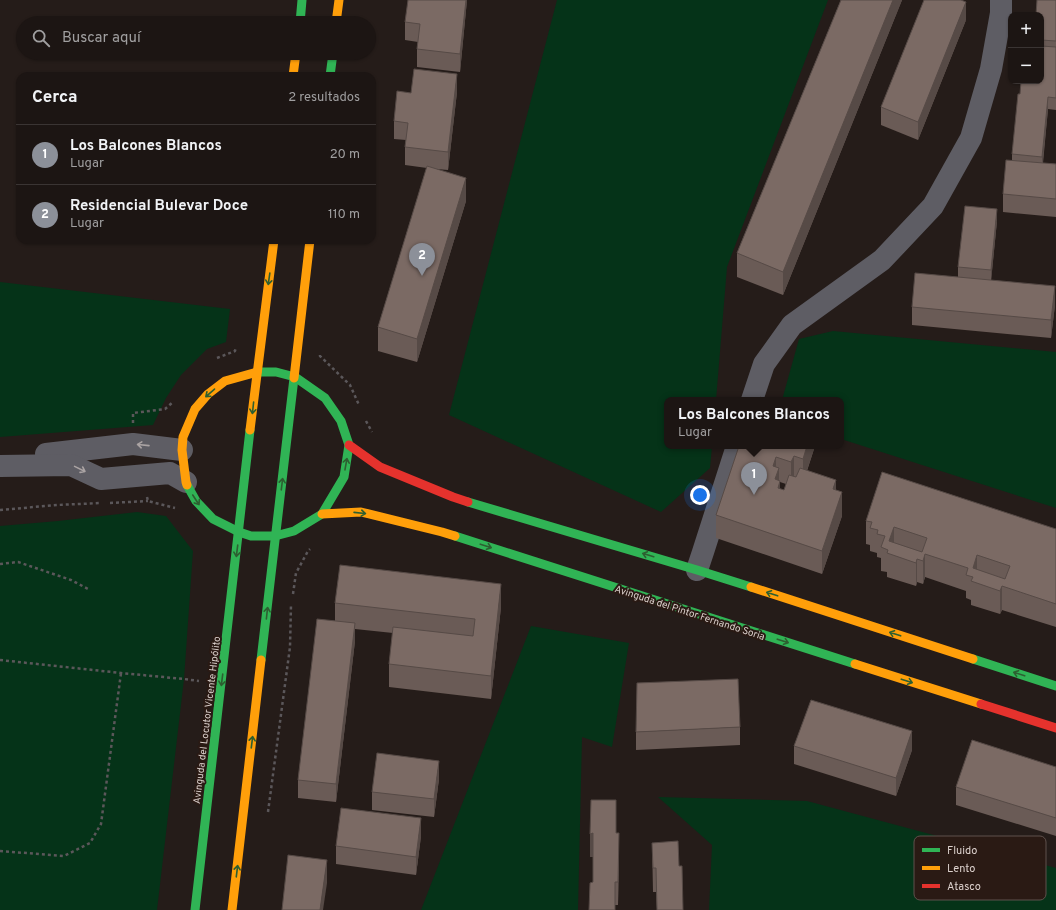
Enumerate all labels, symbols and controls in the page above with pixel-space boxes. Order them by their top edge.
map controls [1008,12,1044,84]
button: + [1008,12,1044,48]
search box [16,16,376,60]
icon: search [30,27,52,49]
text: Buscar aquí [62,29,141,48]
button: − [1008,48,1044,84]
text: Cerca [32,87,78,109]
text: 2 resultados [288,90,360,106]
text: Los Balcones Blancos [70,137,222,156]
text: 1 [42,147,48,163]
text: 20 m [330,147,360,163]
text: Lugar [70,156,104,172]
text: Residencial Bulevar Doce [70,197,248,216]
text: 2 [41,207,49,223]
text: 110 m [328,207,360,223]
text: Lugar [70,216,104,232]
pin: 2 [409,243,435,276]
one-way arrow [265,272,273,285]
one-way arrow [206,388,216,397]
popup [664,397,844,449]
one-way arrow [249,401,257,414]
text: Los Balcones Blancos [678,406,830,425]
text: Lugar [678,425,712,441]
one-way arrow [137,441,150,449]
one-way arrow [342,458,350,471]
pin: 1 [741,462,767,495]
one-way arrow [74,466,86,473]
one-way arrow [278,478,285,491]
your location [690,485,710,505]
one-way arrow [192,494,200,505]
one-way arrow [353,510,366,517]
one-way arrow [480,543,492,551]
one-way arrow [233,544,241,557]
one-way arrow [641,551,654,558]
street label: Avinguda del Pintor Fernando Soria [613,583,766,644]
one-way arrow [765,590,778,597]
one-way arrow [263,607,271,620]
one-way arrow [889,630,902,637]
street label: Avinguda del Locutor Vicente Hipólito [191,635,224,805]
one-way arrow [776,638,789,645]
one-way arrow [1013,670,1026,677]
one-way arrow [218,673,226,686]
one-way arrow [900,678,913,685]
one-way arrow [248,736,256,749]
legend [914,836,1046,900]
text: Fluido [947,844,977,858]
text: Lento [947,862,975,876]
one-way arrow [233,865,241,878]
text: Atasco [947,880,981,894]

